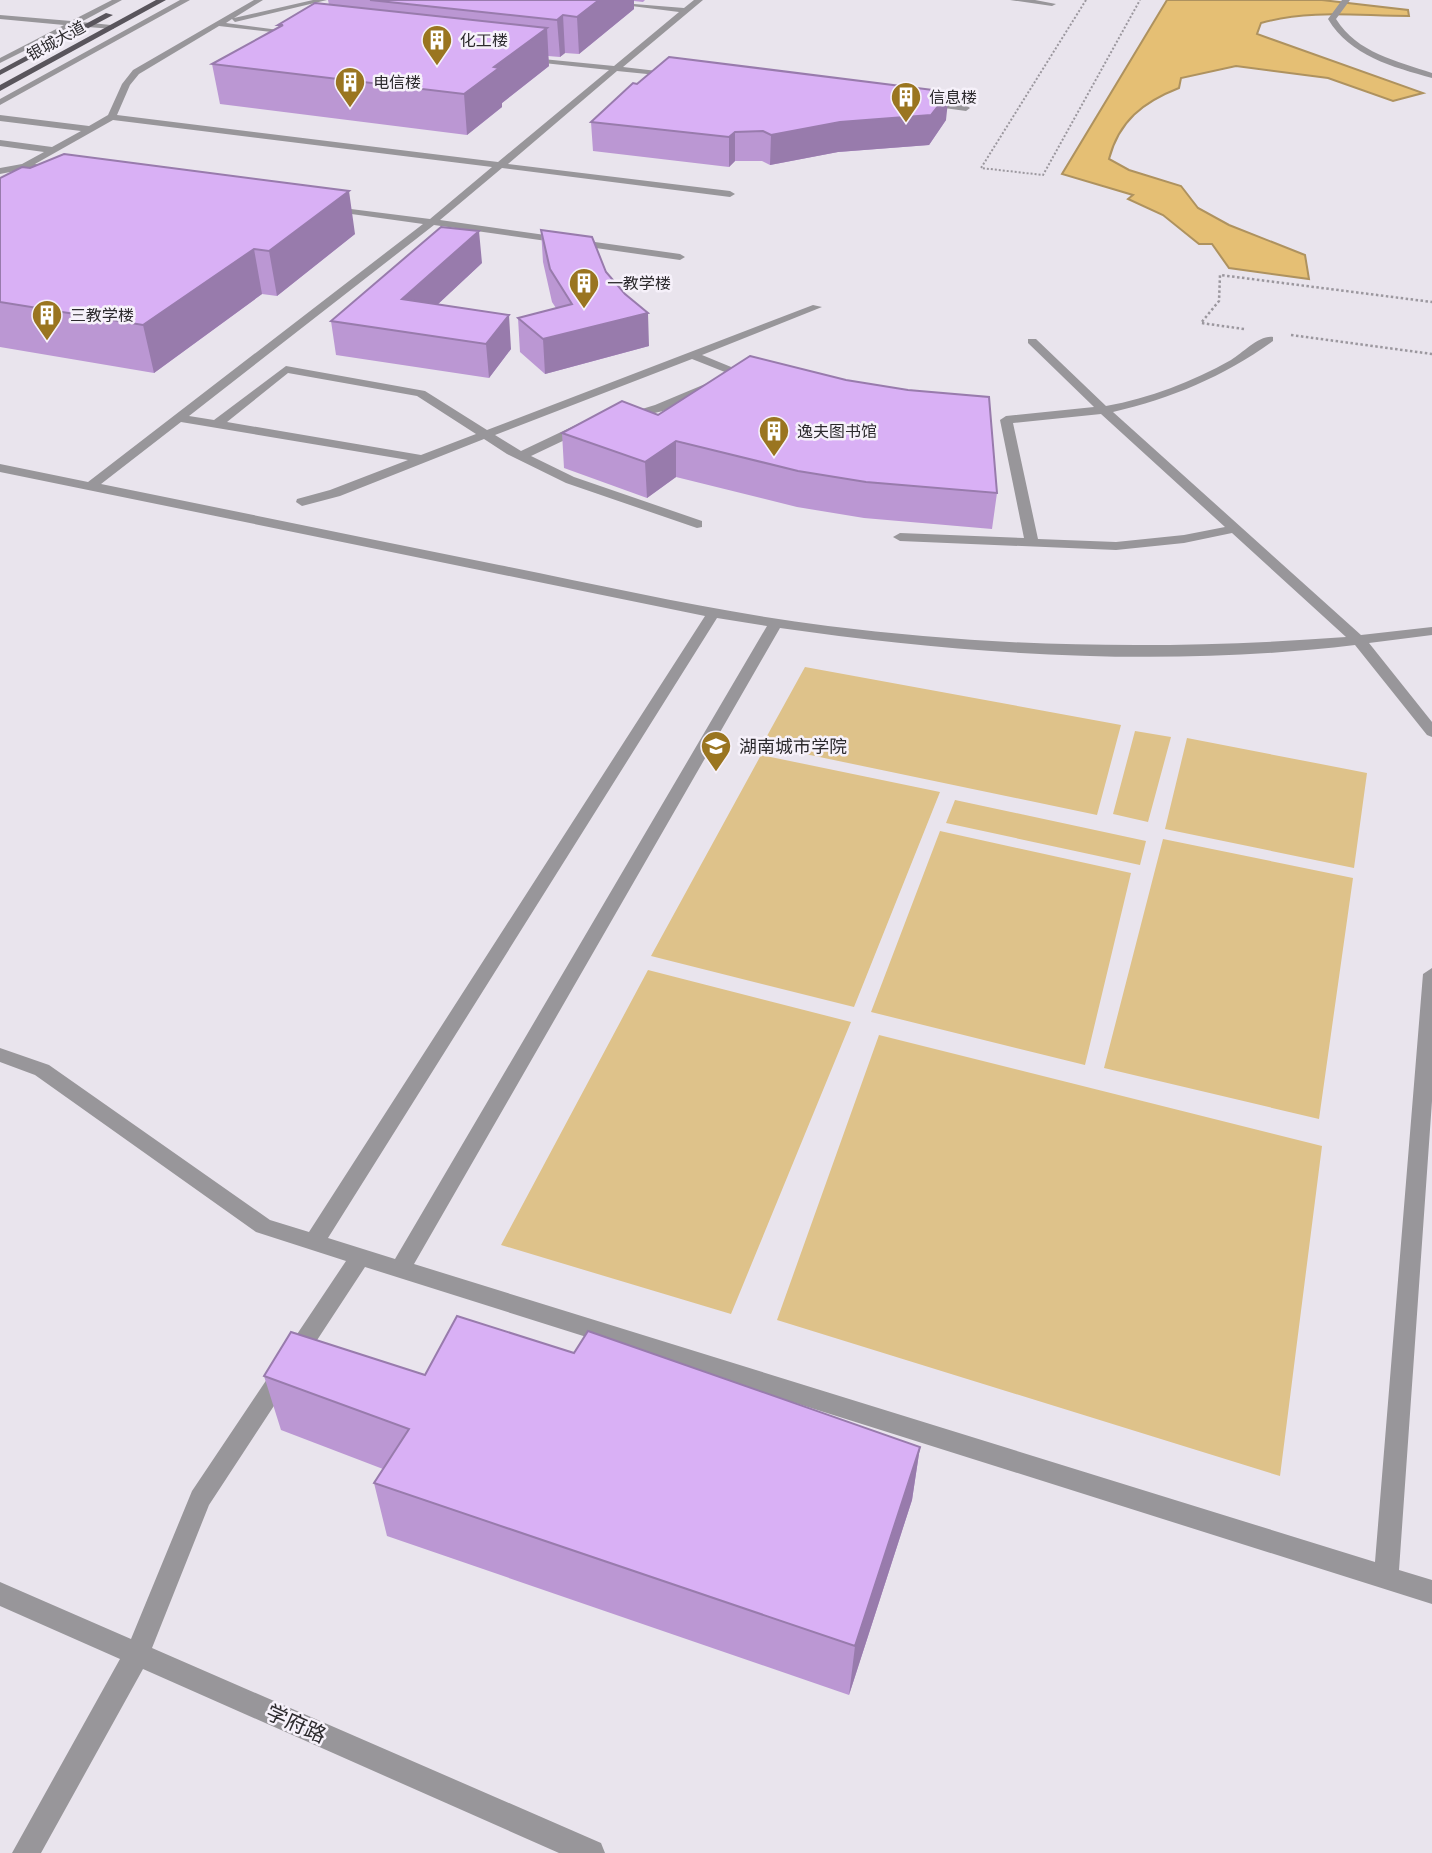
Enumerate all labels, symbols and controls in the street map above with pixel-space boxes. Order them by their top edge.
street label: 银城大道 [23,17,89,65]
building icon: 化工楼 [420,23,454,67]
place label: 化工楼 [460,31,508,50]
building icon: 电信楼 [333,65,367,109]
place label: 电信楼 [373,73,421,92]
building icon: 信息楼 [889,80,923,124]
place label: 信息楼 [929,88,977,107]
building icon: 一教学楼 [567,266,601,310]
place label: 一教学楼 [607,274,671,293]
building icon: 三教学楼 [30,298,64,342]
place label: 三教学楼 [70,306,134,325]
building icon: 逸夫图书馆 [757,414,791,458]
place label: 逸夫图书馆 [797,422,877,441]
school or university icon: 湖南城市学院 [699,729,733,773]
place label: 湖南城市学院 [739,736,847,757]
street label: 学府路 [262,1700,330,1748]

